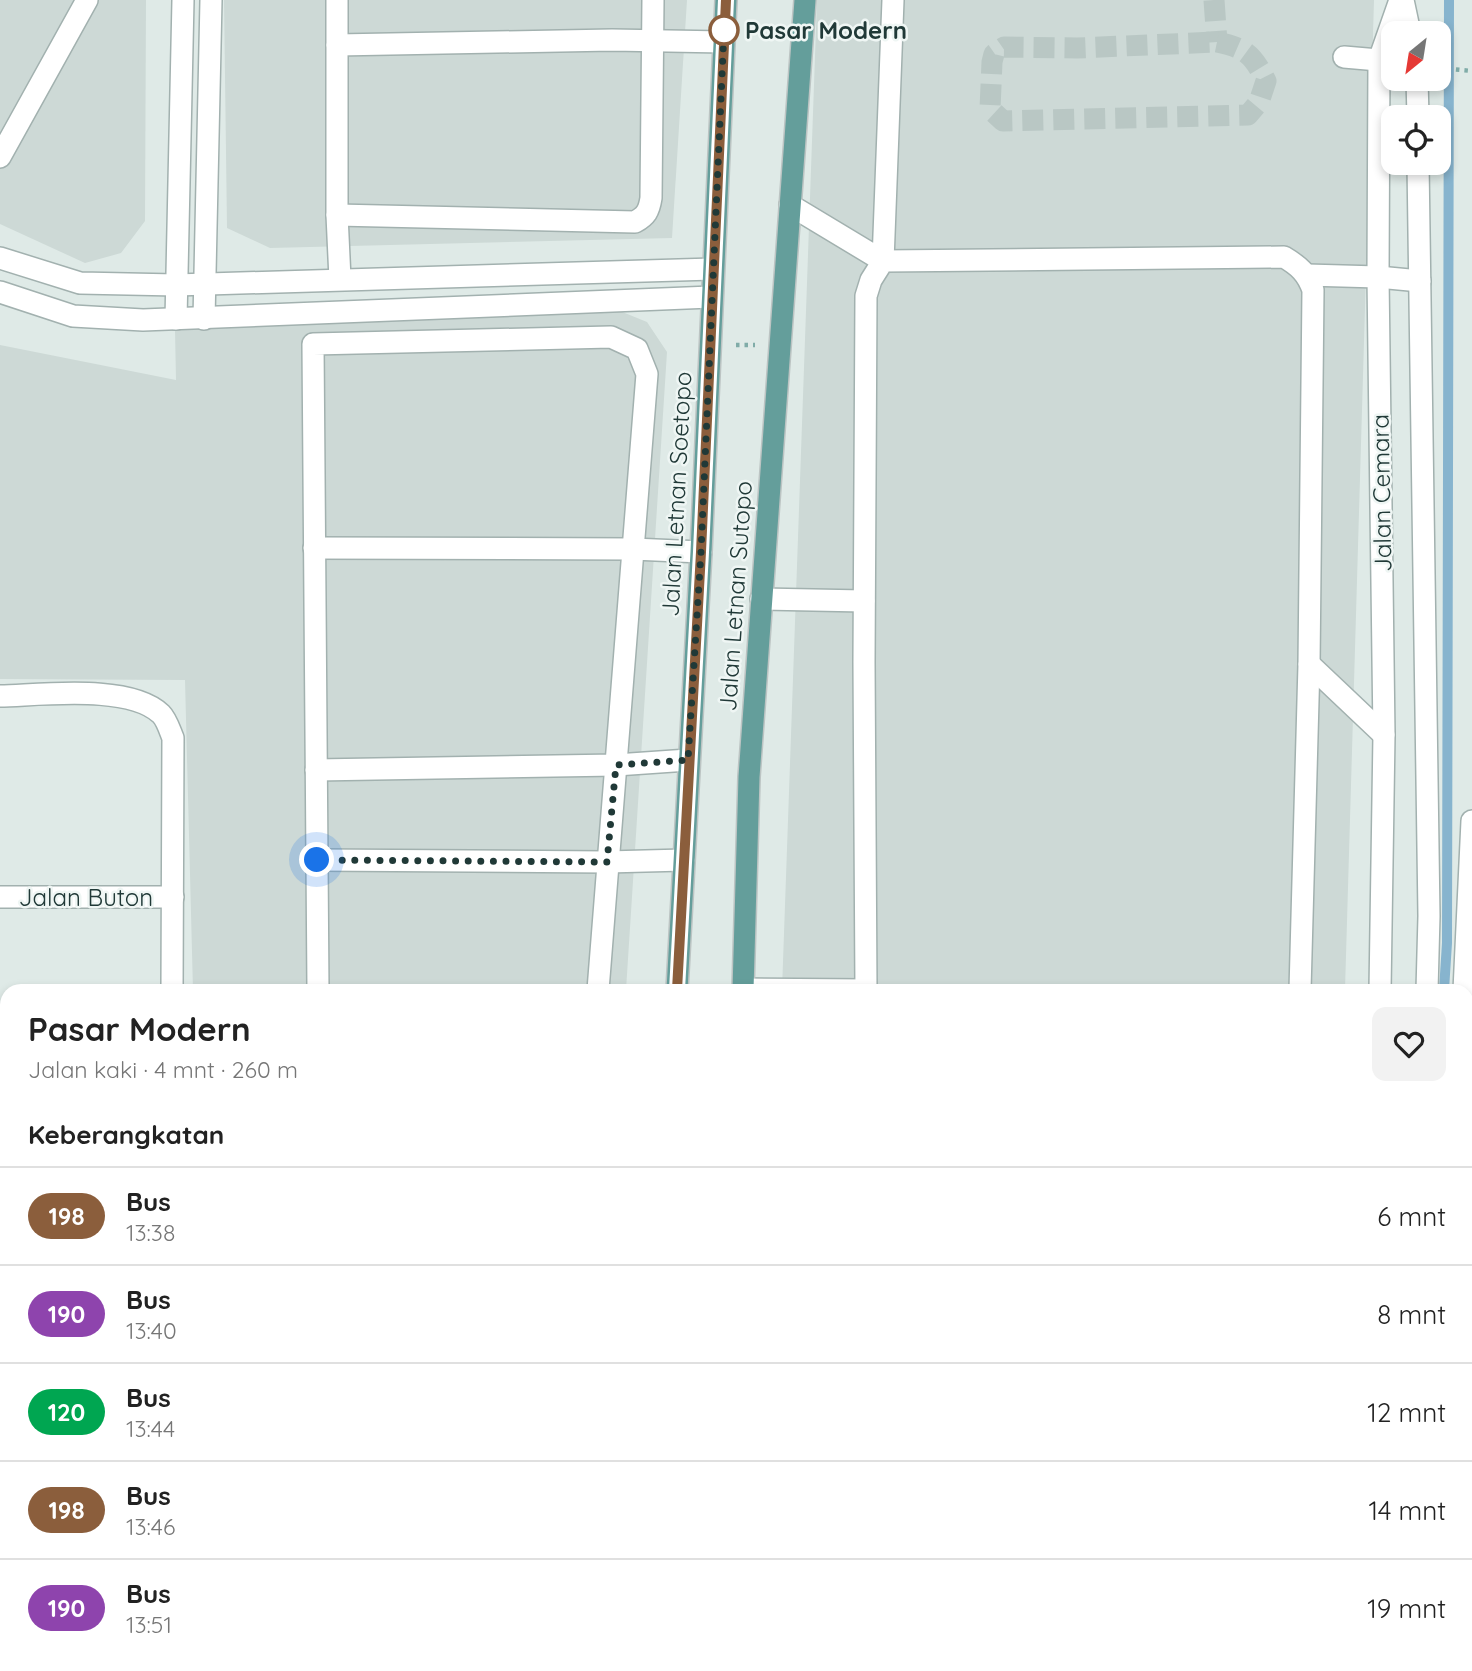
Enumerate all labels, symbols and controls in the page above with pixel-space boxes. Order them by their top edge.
marker: Pasar Modern [709,15,739,45]
place label: Pasar Modern [745,15,907,45]
north arrow [1381,21,1451,91]
map controls [1381,21,1451,175]
button: locate [1381,105,1451,175]
street label: Jalan Letnan Soetopo [655,371,697,617]
street label: Jalan Cemara [1365,414,1397,572]
street label: Jalan Letnan Sutopo [712,480,758,712]
your location [299,842,334,877]
street label: Jalan Buton [19,882,153,912]
button: heart [1372,1007,1446,1081]
text: Pasar Modern [28,1008,251,1049]
text: Jalan kaki · 4 mnt · 260 m [28,1055,298,1084]
text: Keberangkatan [28,1118,224,1151]
text: Bus [126,1185,171,1218]
text: 6 mnt [1377,1200,1446,1233]
text: 198 [48,1201,85,1231]
text: 13:38 [126,1218,175,1247]
text: Bus [126,1283,171,1316]
text: 8 mnt [1377,1298,1446,1331]
text: 190 [48,1299,85,1329]
text: 13:40 [126,1316,177,1345]
text: Bus [126,1381,171,1414]
text: 12 mnt [1367,1396,1446,1429]
text: 120 [48,1397,85,1427]
text: 13:44 [126,1414,175,1443]
text: Bus [126,1479,171,1512]
text: 14 mnt [1368,1494,1446,1527]
text: 198 [48,1495,85,1525]
text: 13:46 [126,1512,175,1541]
text: Bus [126,1577,171,1610]
text: 19 mnt [1367,1592,1446,1625]
text: 190 [48,1593,85,1623]
text: 13:51 [126,1610,172,1639]

